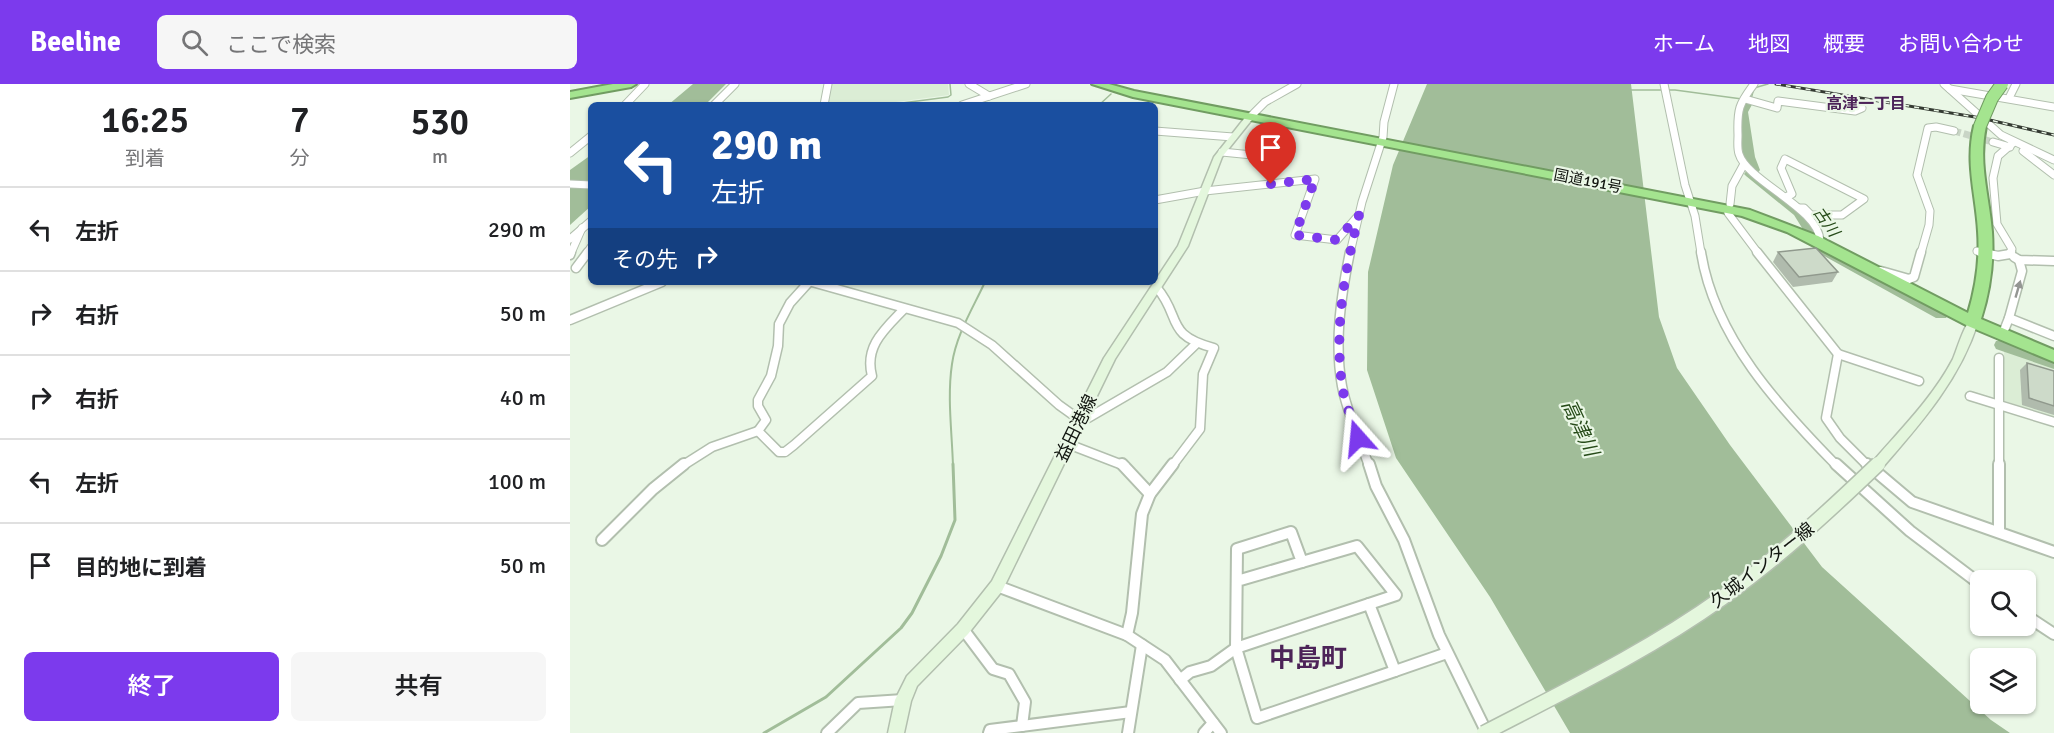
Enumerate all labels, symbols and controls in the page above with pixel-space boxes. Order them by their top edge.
search box [157,15,577,69]
text: Beeline [30,25,121,59]
icon: search [178,26,211,59]
text: ここで検索 [226,31,336,58]
text: ホーム [1653,31,1715,57]
text: 地図 [1748,31,1790,57]
text: 概要 [1823,31,1865,57]
text: お問い合わせ [1898,31,2024,57]
district label: 高津一丁目 [1826,94,1906,114]
text: 16:25 [101,98,189,143]
text: 7 [290,98,310,143]
text: 530 [411,100,469,145]
text: 290 m [711,120,822,171]
pin [1245,122,1296,184]
icon: left [612,126,690,204]
icon: arrive [1254,131,1287,164]
text: m [432,144,448,169]
text: 到着 [125,146,165,171]
text: 分 [290,146,310,171]
street label: 国道191号 [1552,166,1624,196]
text: 左折 [711,177,765,210]
water label: 古川 [1809,203,1845,242]
icon: left [24,213,57,246]
text: 290 m [488,216,546,243]
text: 左折 [75,218,119,245]
icon: right [690,240,723,273]
text: その先 [612,246,678,273]
one-way arrow [2013,280,2023,298]
icon: right [24,297,57,330]
text: 50 m [500,300,546,327]
text: 右折 [75,302,119,329]
icon: right [24,381,57,414]
text: 40 m [500,384,546,411]
text: 右折 [75,386,119,413]
street label: 益田港線 [1050,391,1102,465]
water label: 高津川 [1556,396,1605,462]
position arrow [1326,406,1390,470]
icon: left [24,465,57,498]
text: 100 m [488,468,546,495]
text: 左折 [75,470,119,497]
street label: 久城インター線 [1706,518,1818,612]
icon: arrive [24,549,57,582]
text: 50 m [500,552,546,579]
text: 目的地に到着 [75,554,207,581]
map controls [1970,570,2036,714]
button: search [1970,570,2036,636]
district label: 中島町 [1269,643,1347,675]
button: layers [1970,648,2036,714]
button: 終了 [24,652,279,721]
button: 共有 [291,652,546,721]

